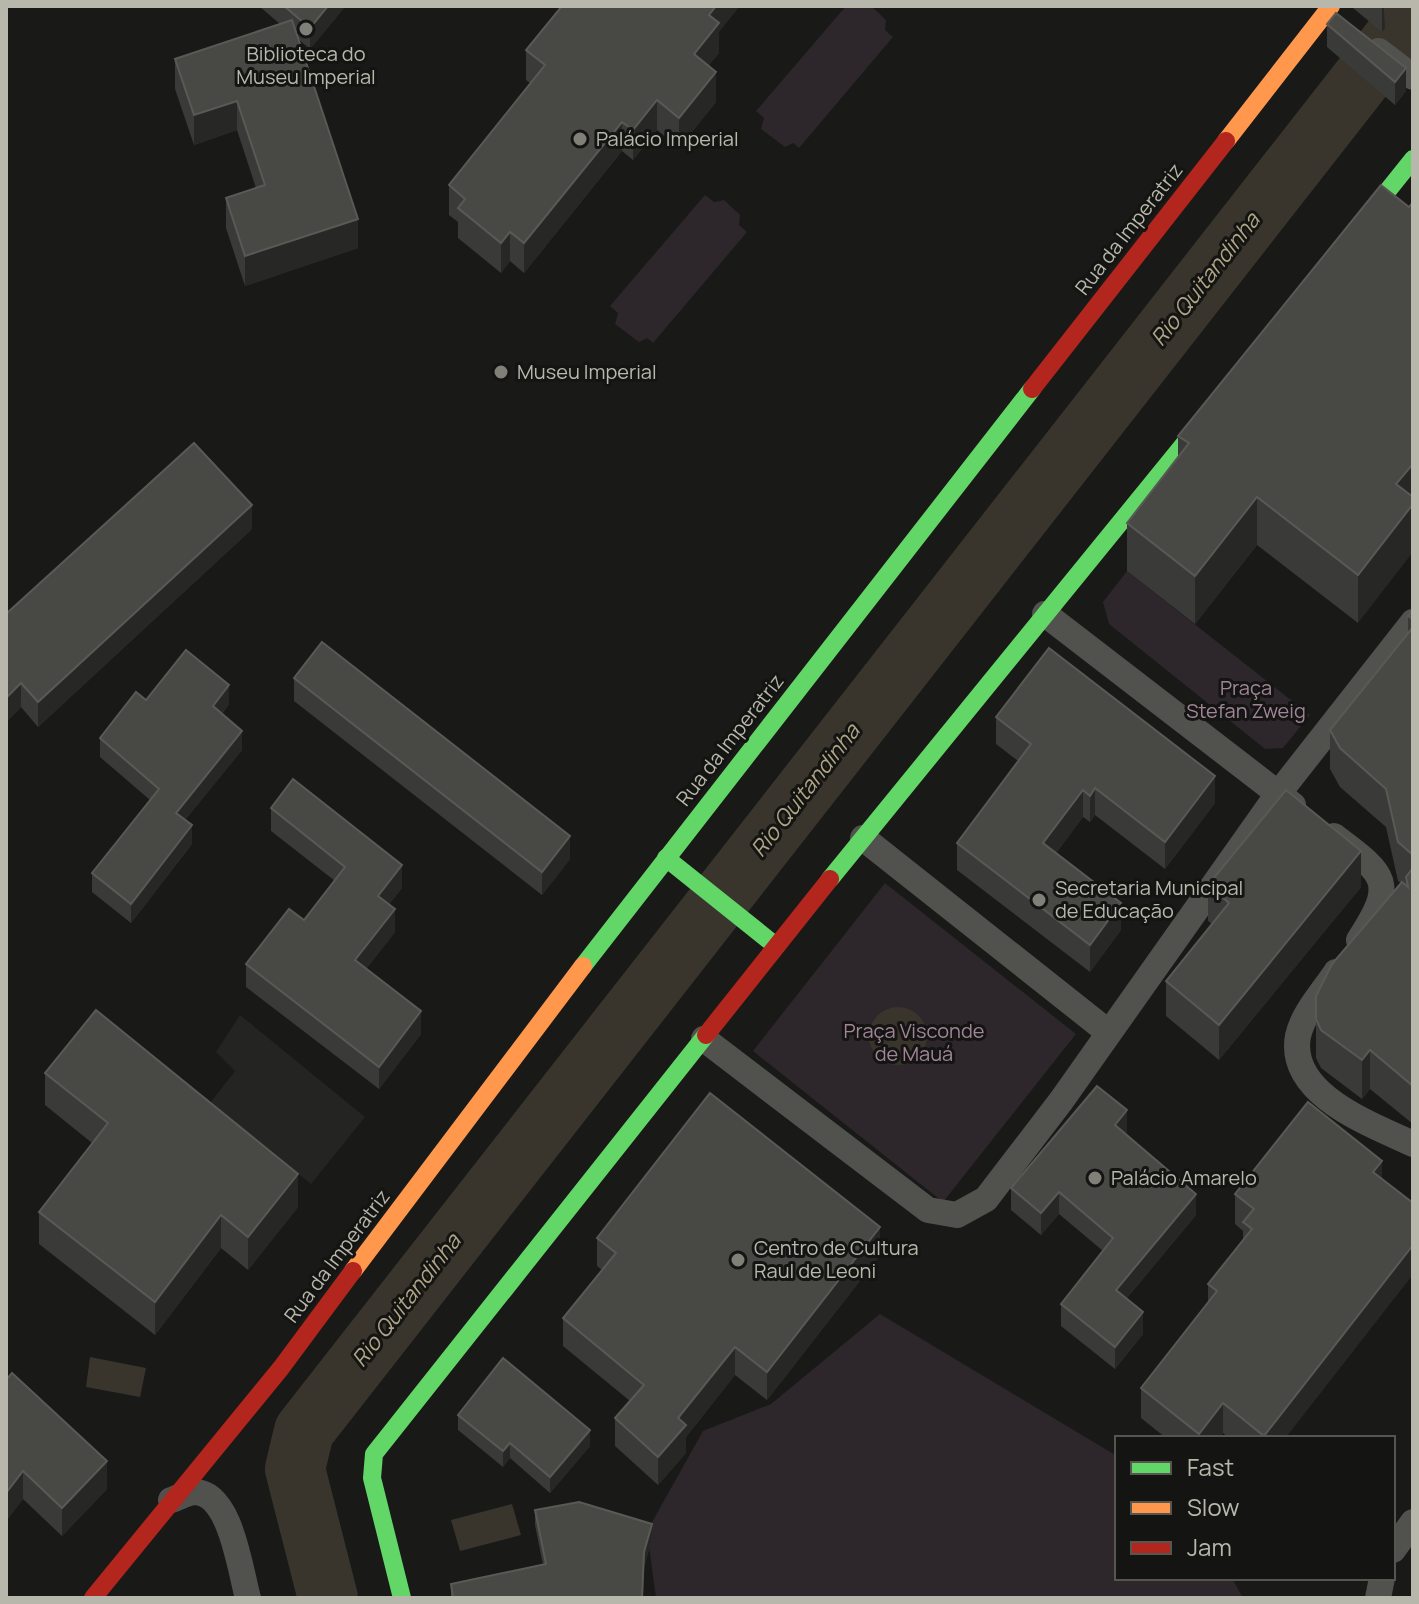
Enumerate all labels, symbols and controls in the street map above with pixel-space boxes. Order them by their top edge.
marker: Biblioteca do Museu Imperial [297,20,315,38]
place label: Biblioteca do Museu Imperial [236,40,376,90]
place label: Palácio Imperial [596,125,739,152]
marker: Palácio Imperial [571,130,589,148]
street label: Rua da Imperatriz [1069,157,1189,300]
water label: Rio Quitandinha [1144,205,1268,352]
place label: Museu Imperial [517,358,657,385]
marker: Museu Imperial [492,363,510,381]
street label: Rua da Imperatriz [670,668,790,811]
park label: Praça Stefan Zweig [1186,674,1306,724]
water label: Rio Quitandinha [744,716,868,863]
place label: Secretaria Municipal de Educação [1055,874,1243,924]
marker: Secretaria Municipal de Educação [1030,891,1048,909]
park label: Praça Visconde de Mauá [844,1017,984,1067]
place label: Palácio Amarelo [1111,1164,1257,1191]
marker: Palácio Amarelo [1086,1169,1104,1187]
street label: Rua da Imperatriz [278,1184,396,1328]
water label: Rio Quitandinha [345,1226,469,1373]
place label: Centro de Cultura Raul de Leoni [754,1234,919,1284]
marker: Centro de Cultura Raul de Leoni [729,1251,747,1269]
legend [1115,1436,1395,1580]
text: Fast [1187,1450,1234,1483]
text: Slow [1187,1490,1240,1523]
text: Jam [1187,1530,1232,1563]

